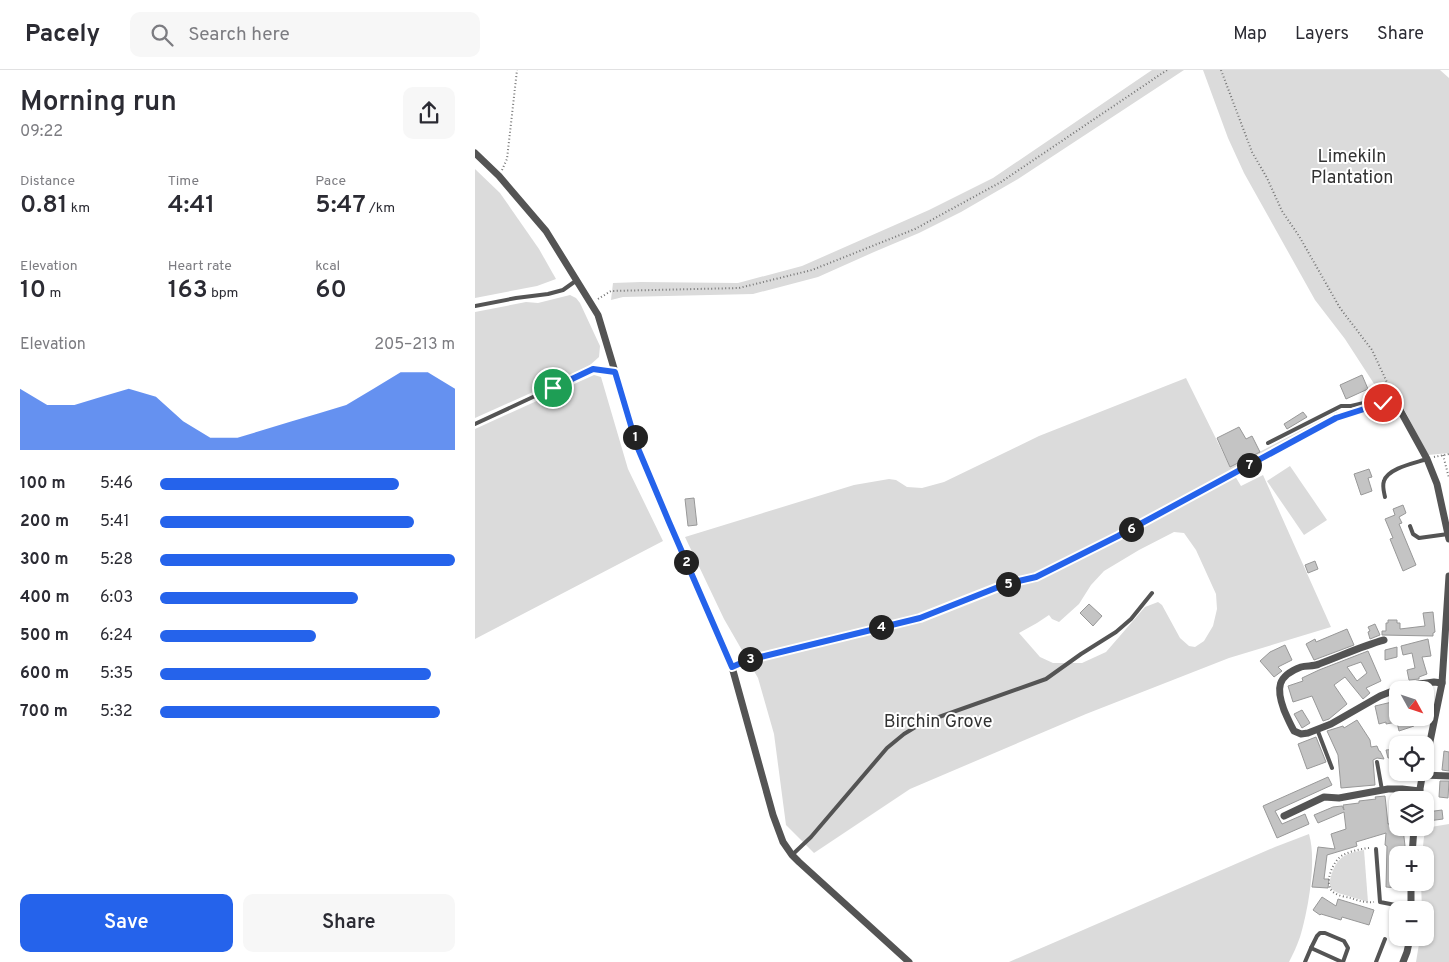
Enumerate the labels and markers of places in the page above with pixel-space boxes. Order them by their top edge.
pin [532,367,574,409]
pin [1362,382,1404,424]
pin: 1 [623,424,647,450]
pin: 7 [1237,452,1261,478]
pin: 6 [1119,516,1143,542]
pin: 2 [673,550,699,574]
pin: 5 [995,572,1021,596]
pin: 4 [869,614,893,640]
pin: 3 [737,646,763,672]

